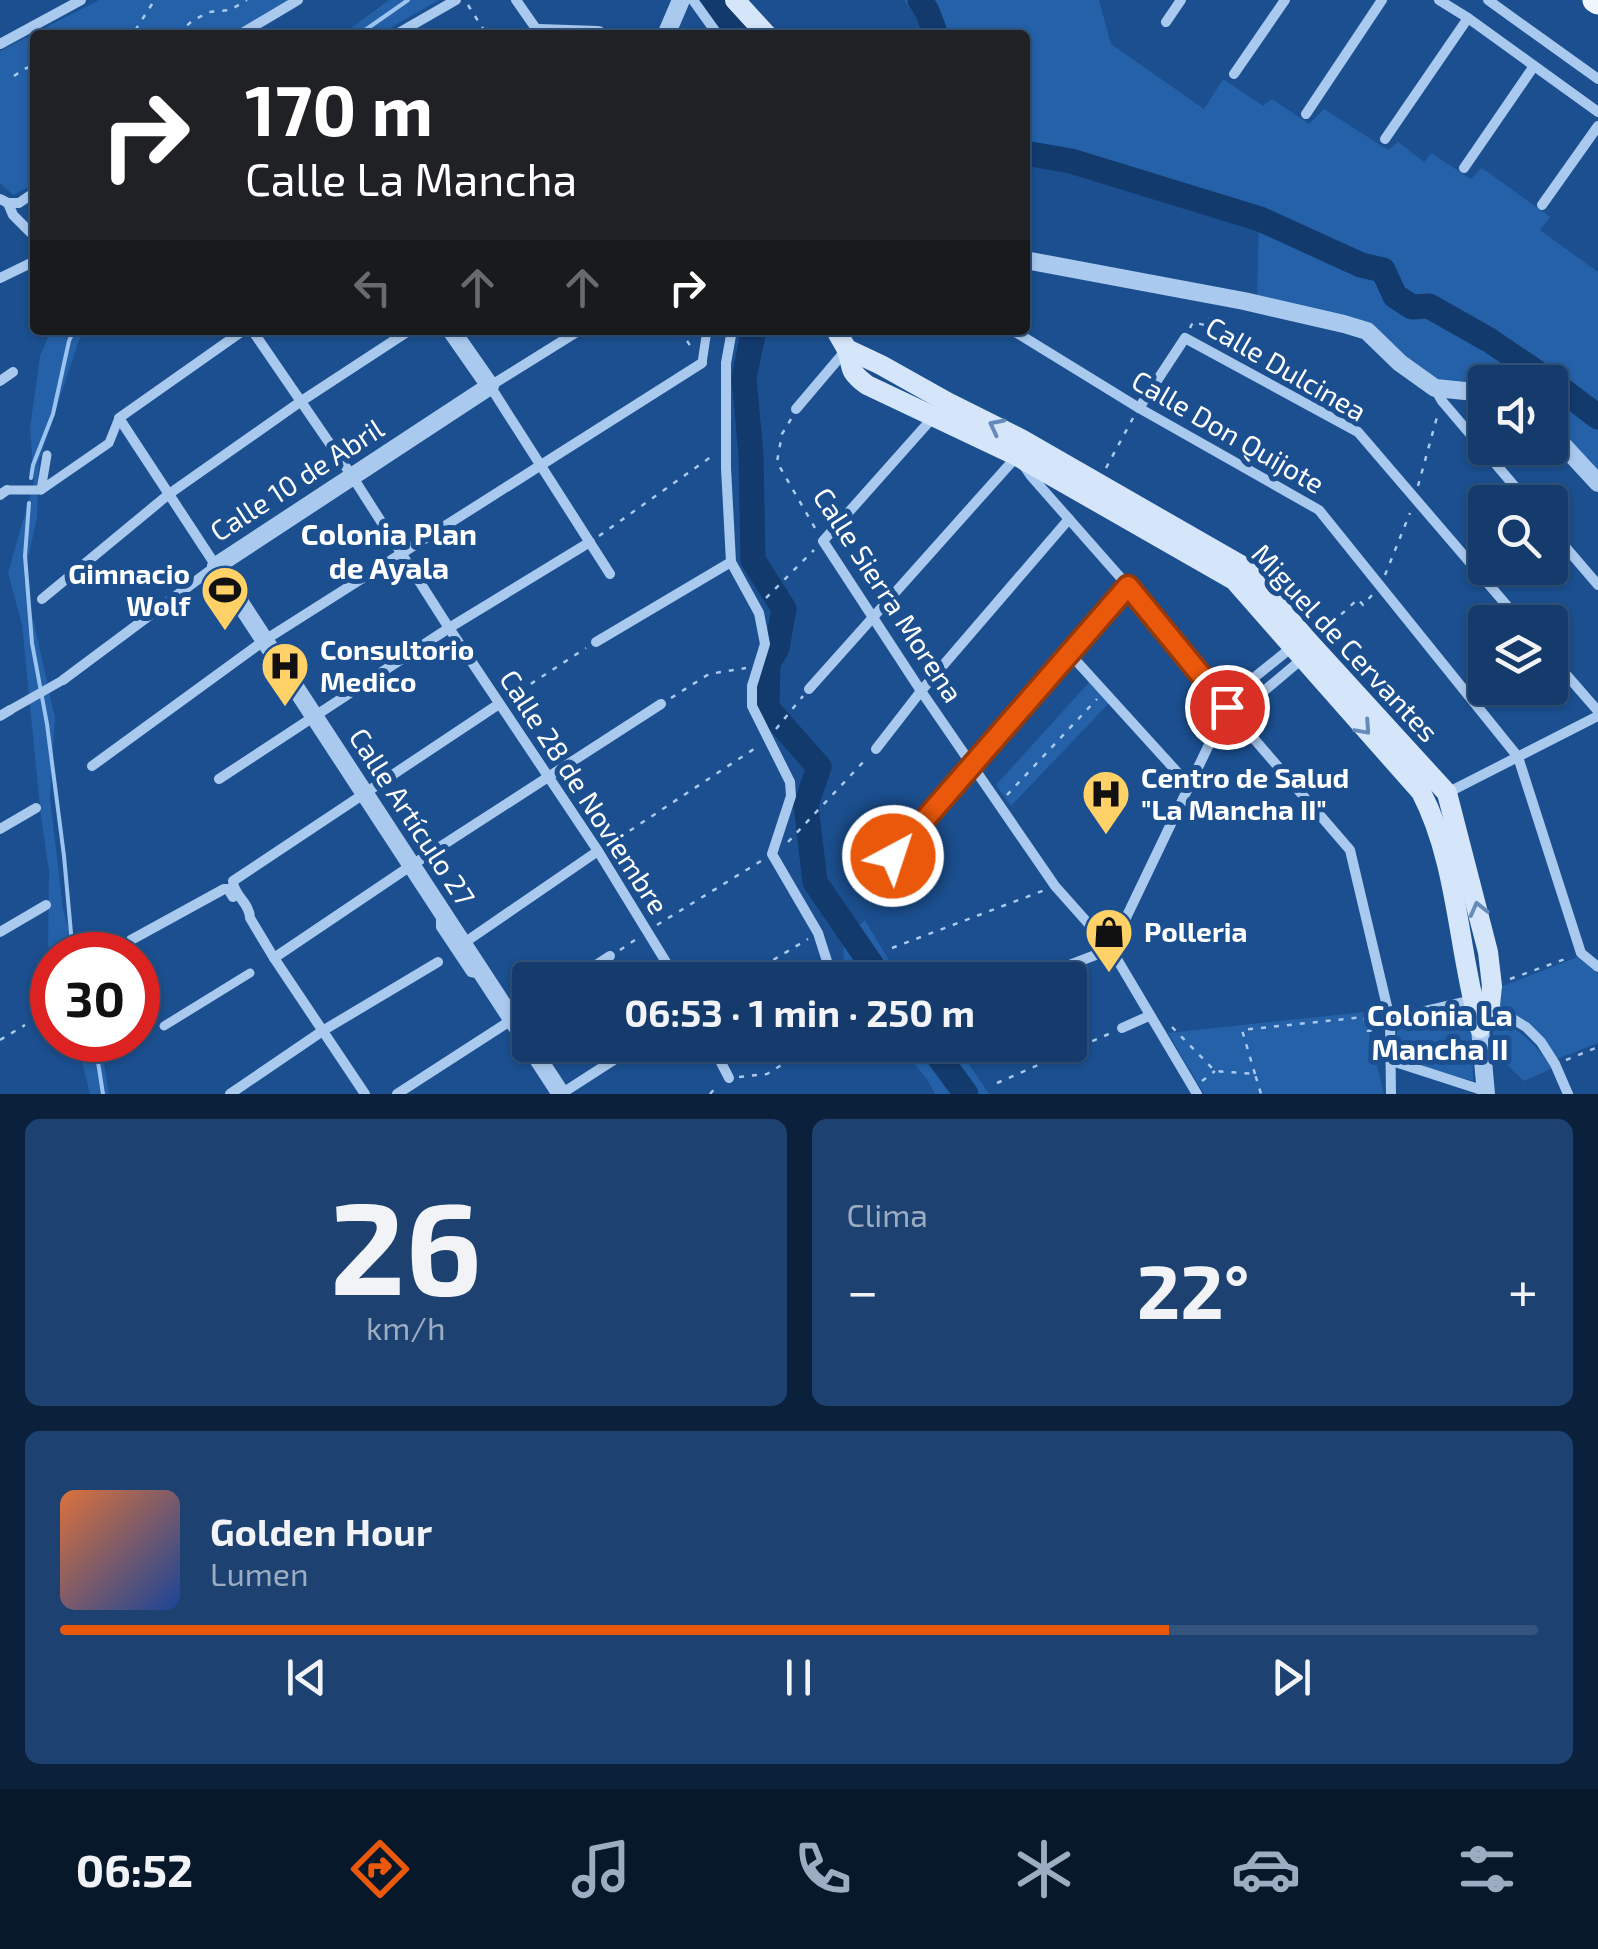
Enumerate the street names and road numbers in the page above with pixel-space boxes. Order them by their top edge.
street label: Calle Dulcinea [1200,309,1373,428]
street label: Calle Don Quijote [1126,362,1331,500]
street label: Calle 10 de Abril [203,410,390,548]
street label: Calle Sierra Morena [807,481,971,708]
street label: Miguel de Cervantes [1245,536,1446,748]
street label: Calle 28 de Noviembre [493,663,676,920]
street label: Calle Artículo 27 [343,721,483,912]

